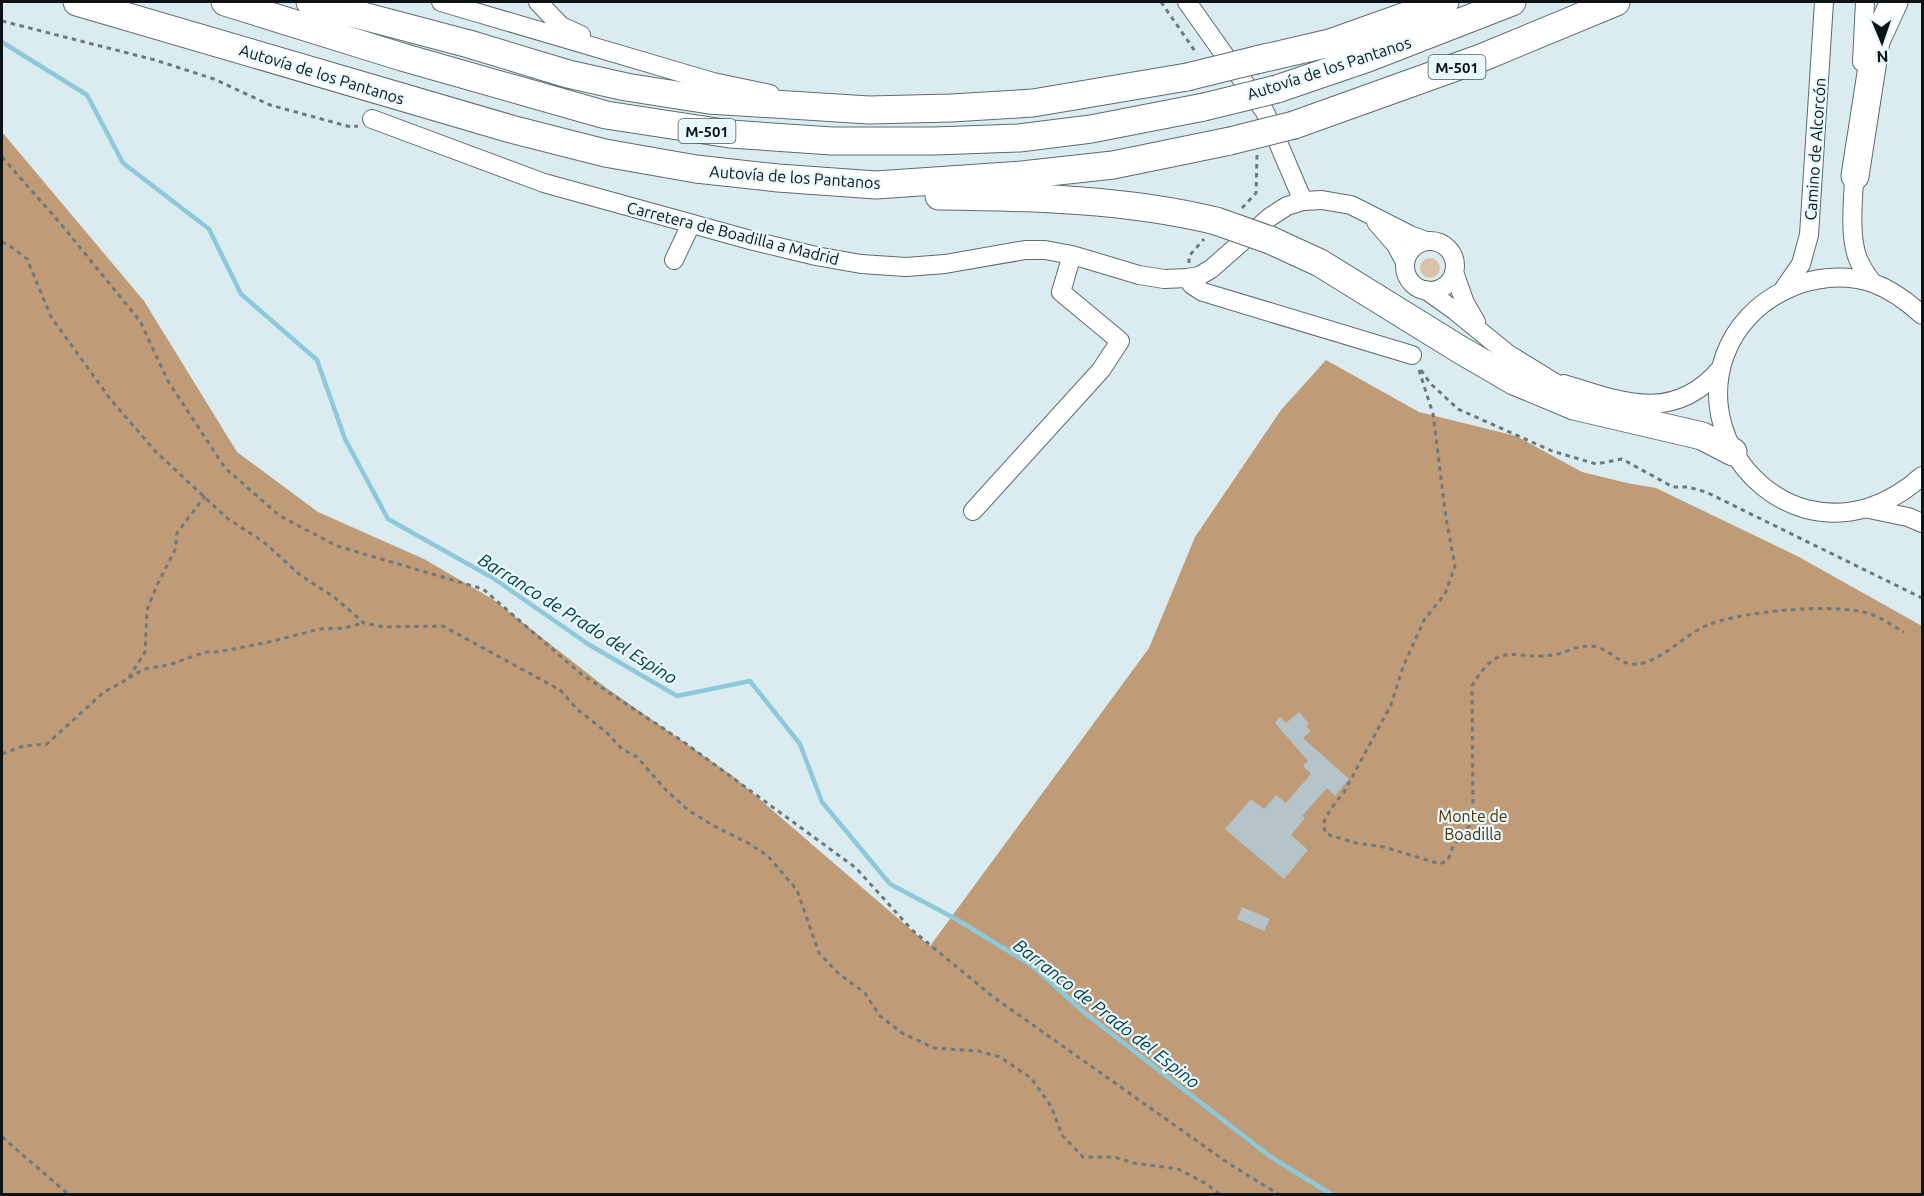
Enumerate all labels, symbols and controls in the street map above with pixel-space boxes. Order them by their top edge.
north arrow [1852,12,1912,72]
street label: Autovía de los Pantanos [1245,33,1413,103]
street label: Autovía de los Pantanos [237,40,407,108]
text: N [1876,48,1889,66]
road number: M-501 [1428,55,1486,79]
street label: Camino de Alcorcón [1801,77,1829,221]
road number: M-501 [678,119,736,143]
street label: Autovía de los Pantanos [709,162,881,192]
street label: Carretera de Boadilla a Madrid [625,198,841,268]
water label: Barranco de Prado del Espino [475,549,681,688]
park label: Monte de Boadilla [1438,807,1508,843]
water label: Barranco de Prado del Espino [1010,934,1204,1092]

